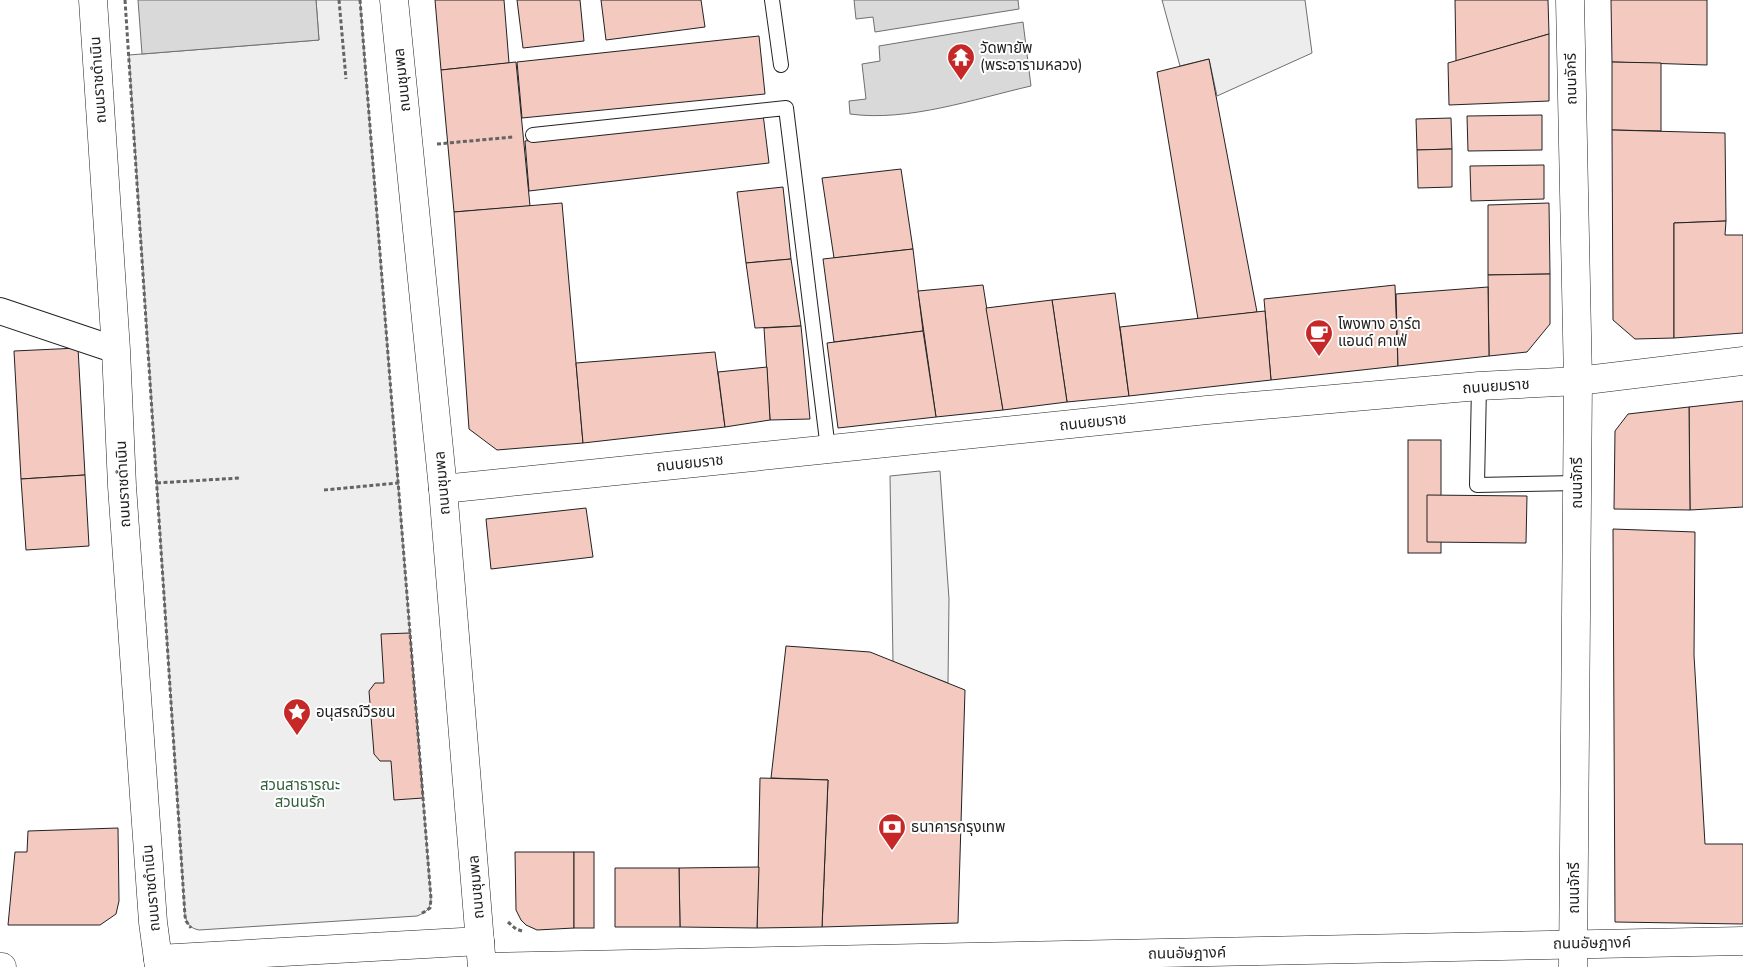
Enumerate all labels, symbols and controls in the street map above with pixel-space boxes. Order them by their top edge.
street label: ถนนราชดำเนิน [85,36,111,124]
place label: วัดพายัพ (พระอารามหลวง) [980,38,1082,75]
temple icon: วัดพายัพ (พระอารามหลวง) [946,42,976,81]
street label: ถนนชุมพล [389,47,415,113]
street label: ถนนจักรี [1561,53,1581,105]
place label: โพงพาง อาร์ต แอนด์ คาเฟ่ [1338,314,1421,351]
cafe icon: โพงพาง อาร์ต แอนด์ คาเฟ่ [1304,318,1334,357]
street label: ถนนยมราช [1462,374,1530,398]
street label: ถนนยมราช [1059,409,1127,435]
street label: ถนนราชดำเนิน [111,440,135,528]
street label: ถนนชุมพล [429,450,455,516]
street label: ถนนยมราช [656,450,724,476]
street label: ถนนจักรี [1567,457,1587,509]
place icon: อนุสรณ์วีรชน [282,697,312,736]
place label: อนุสรณ์วีรชน [316,702,396,722]
park label: สวนสาธารณะ สวนนรัก [260,775,340,812]
bank icon: ธนาคารกรุงเทพ [877,812,907,851]
place label: ธนาคารกรุงเทพ [911,817,1005,837]
street label: ถนนราชดำเนิน [137,844,165,932]
street label: ถนนชุมพล [463,854,489,920]
street label: ถนนจักรี [1564,862,1584,914]
street label: ถนนอัษฎางค์ [1553,932,1631,954]
street label: ถนนอัษฎางค์ [1148,942,1226,964]

